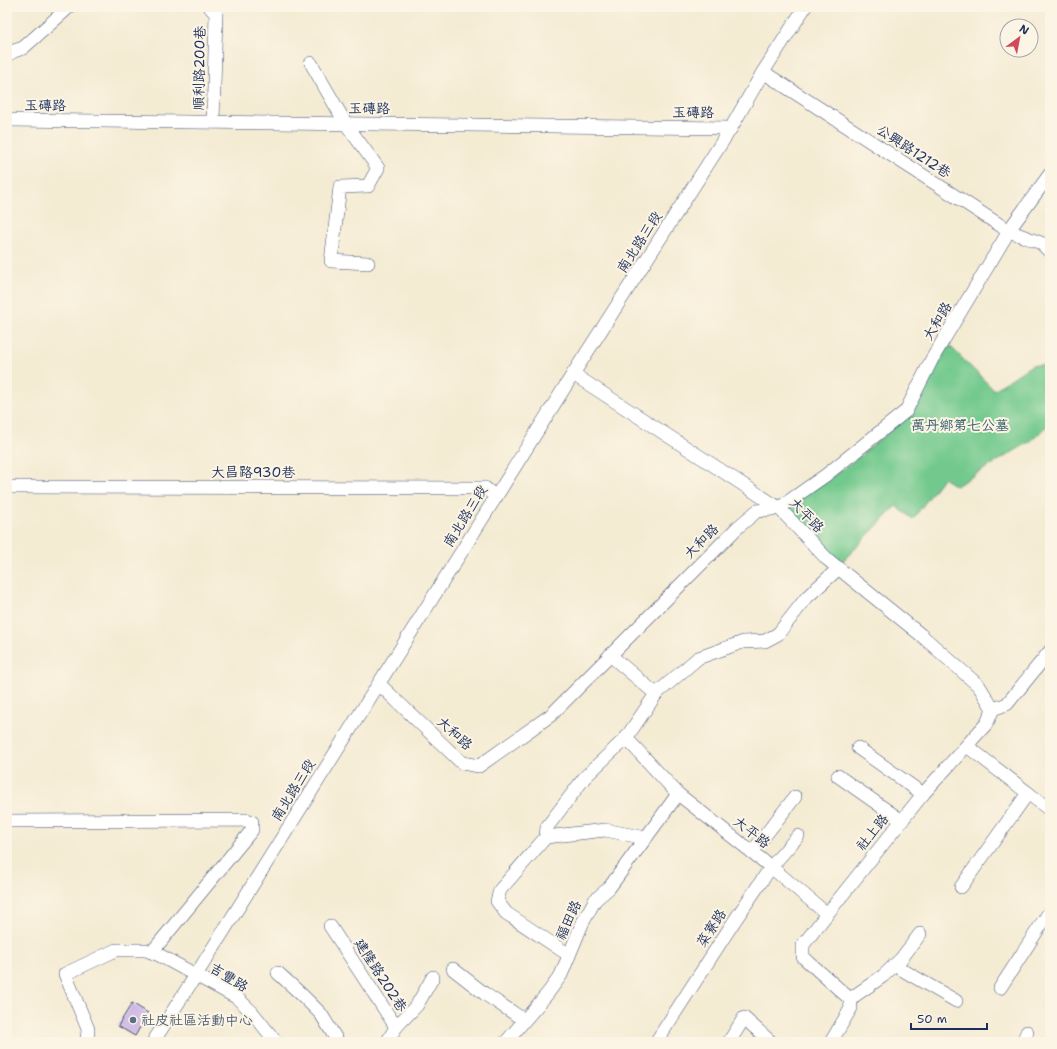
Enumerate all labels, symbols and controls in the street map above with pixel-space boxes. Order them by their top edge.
north arrow [999,18,1039,58]
text: N [1016,21,1032,39]
street label: 順利路200巷 [189,24,209,111]
street label: 玉磚路 [24,96,66,114]
street label: 玉磚路 [348,99,390,117]
street label: 玉磚路 [672,103,714,121]
street label: 公興路1212巷 [873,120,955,182]
street label: 南北路三段 [612,208,666,276]
street label: 大和路 [918,298,956,344]
park label: 萬丹鄉第七公墓 [911,416,1009,434]
street label: 大昌路930巷 [211,463,296,481]
street label: 南北路三段 [439,482,491,550]
street label: 大平路 [786,494,828,536]
street label: 大和路 [680,520,722,562]
street label: 大和路 [433,712,477,754]
street label: 南北路三段 [267,756,319,824]
street label: 社上路 [852,810,892,854]
street label: 大平路 [730,812,774,852]
street label: 福田路 [551,897,585,943]
street label: 菜寮路 [692,905,730,951]
street label: 建隆路202巷 [351,935,412,1016]
street label: 吉豐路 [206,958,252,996]
scale bar [911,1005,987,1031]
place label: 社皮社區活動中心 [141,1011,253,1029]
text: 50 m [917,1011,947,1027]
marker: 社皮社區活動中心 [128,1015,138,1025]

